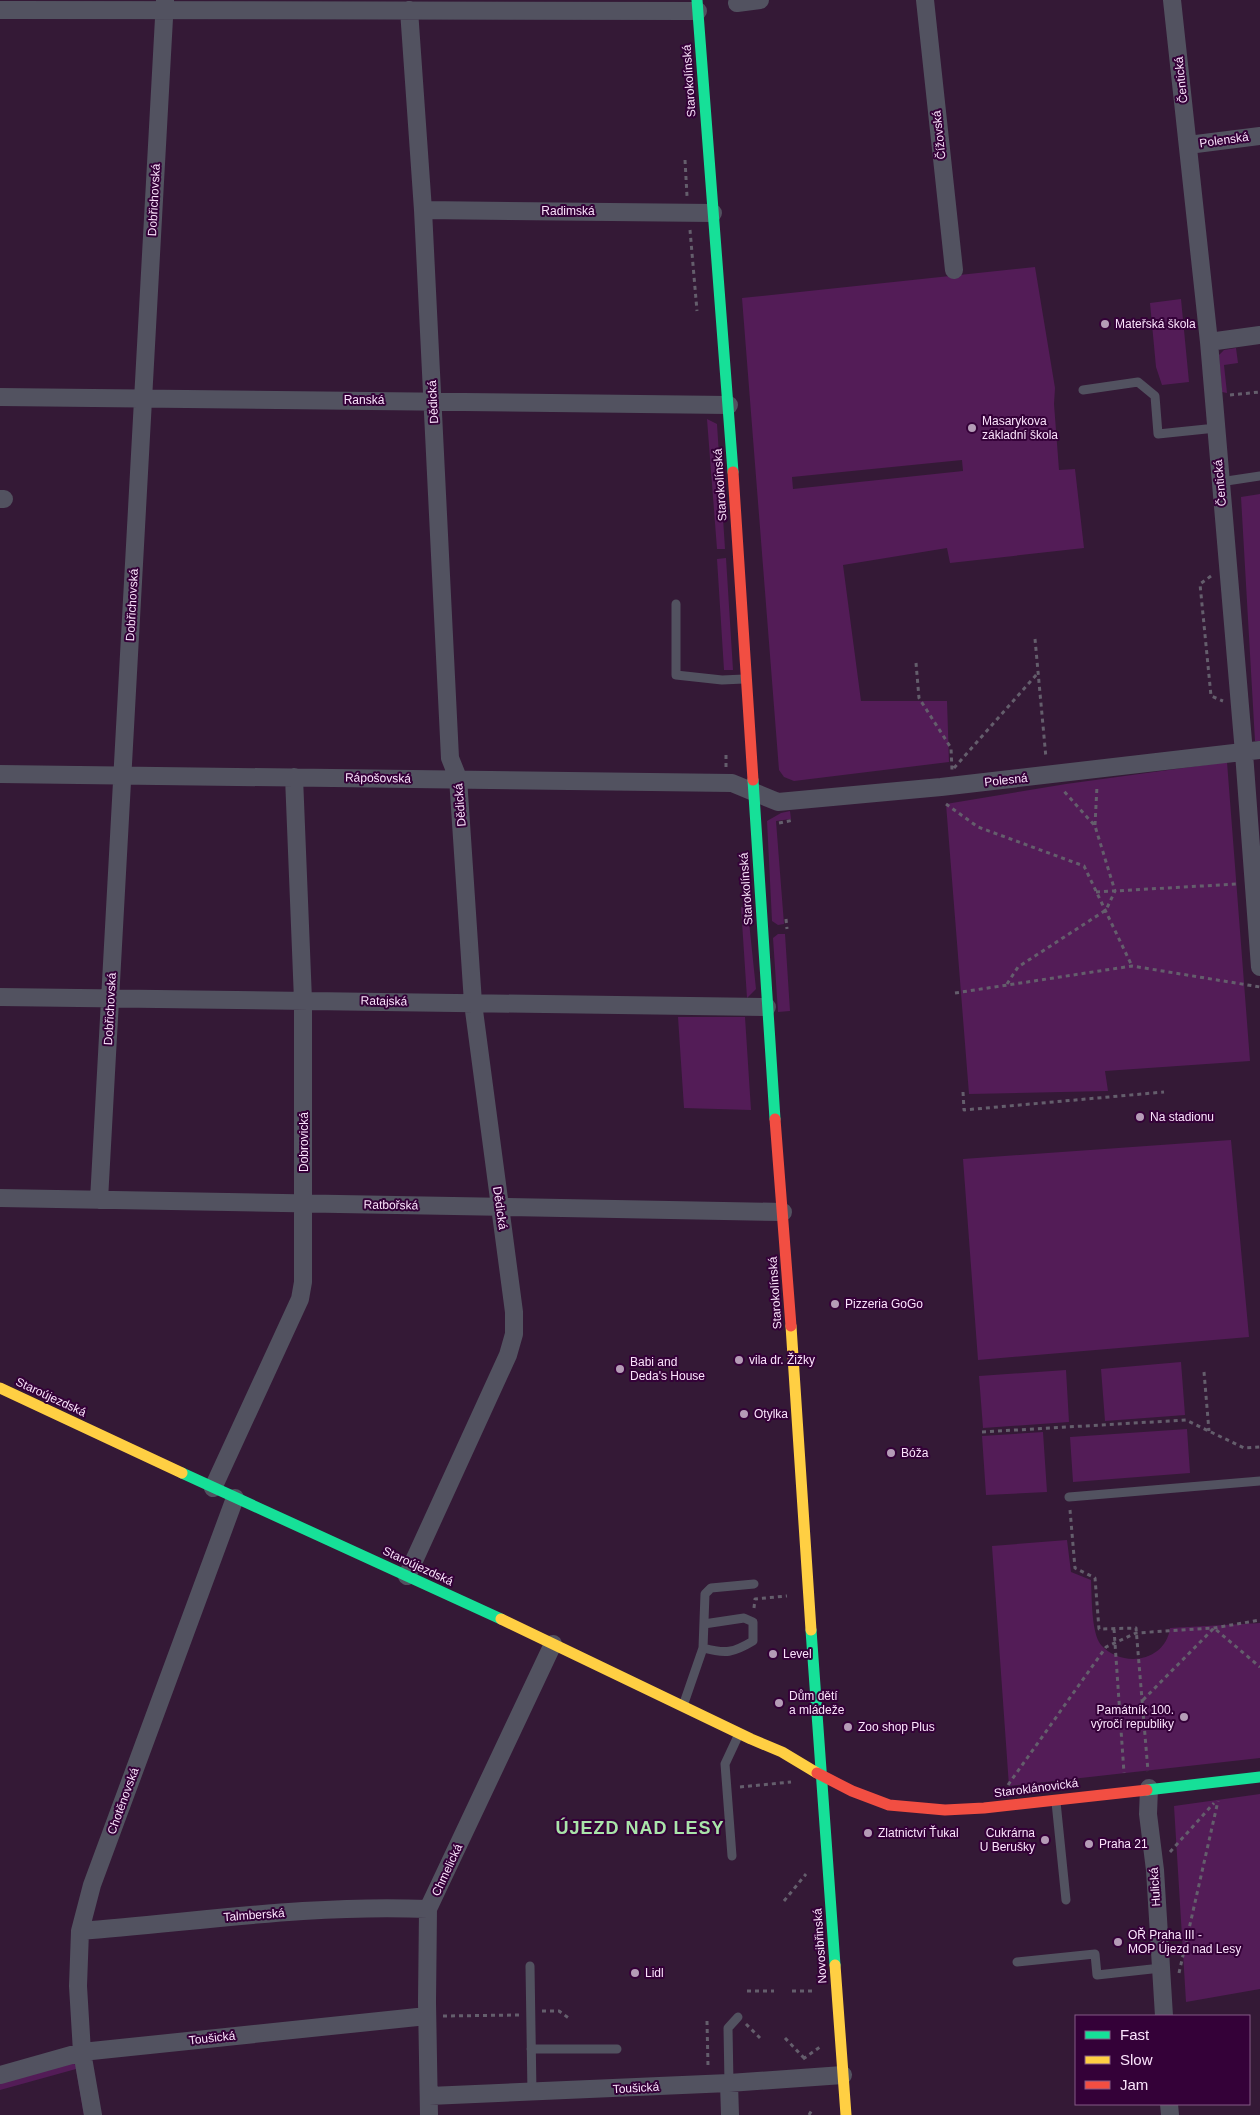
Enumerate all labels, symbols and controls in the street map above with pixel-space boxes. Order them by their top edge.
street label: Starokolínská [679,44,699,118]
street label: Čentická [1171,56,1190,104]
street label: Čížovská [928,109,949,160]
street label: Polenská [1199,130,1250,150]
street label: Dobřichovská [145,163,163,237]
street label: Radimská [541,204,595,218]
place label: Mateřská škola [1115,317,1196,331]
marker: Mateřská škola [1099,318,1111,330]
street label: Dědická [425,380,441,424]
street label: Ranská [344,393,385,407]
place label: Masarykova základní škola [982,414,1058,442]
marker: Masarykova základní škola [966,422,978,434]
street label: Starokolínská [710,448,730,522]
street label: Čentická [1210,459,1229,507]
street label: Dobřichovská [123,568,141,642]
street label: Rápošovská [345,770,411,786]
street label: Polesná [984,771,1029,789]
street label: Dědická [451,782,469,827]
street label: Starokolínská [736,852,756,926]
street label: Dobřichovská [101,972,119,1046]
street label: Ratajská [361,994,408,1008]
place label: Na stadionu [1150,1110,1214,1124]
marker: Na stadionu [1134,1111,1146,1123]
street label: Dobrovická [297,1112,311,1172]
street label: Dědická [490,1186,510,1231]
street label: Ratbořská [364,1198,419,1212]
street label: Starokolínská [765,1256,785,1330]
place label: Pizzeria GoGo [845,1297,923,1311]
marker: Pizzeria GoGo [829,1298,841,1310]
place label: vila dr. Žižky [749,1352,815,1367]
marker: vila dr. Žižky [733,1354,745,1366]
place label: Babi and Deda's House [630,1355,705,1383]
marker: Babi and Deda's House [614,1363,626,1375]
street label: Staroújezdská [14,1375,89,1420]
place label: Otylka [754,1407,788,1421]
marker: Otylka [738,1408,750,1420]
place label: Bóža [901,1446,929,1460]
marker: Bóža [885,1447,897,1459]
street label: Staroújezdská [381,1544,456,1589]
place label: Level [783,1647,812,1661]
marker: Level [767,1648,779,1660]
place label: Dům dětí a mládeže [789,1689,845,1717]
marker: Dům dětí a mládeže [773,1697,785,1709]
place label: Památník 100. výročí republiky [1091,1703,1174,1731]
marker: Památník 100. výročí republiky [1178,1711,1190,1723]
place label: Zoo shop Plus [858,1720,935,1734]
marker: Zoo shop Plus [842,1721,854,1733]
street label: Chotěnovská [104,1765,142,1836]
street label: Staroklánovická [993,1776,1079,1800]
district label: ÚJEZD NAD LESY [555,1817,725,1838]
place label: Zlatnictví Ťukal [878,1825,959,1840]
place label: Cukrárna U Berušky [980,1826,1035,1854]
marker: Zlatnictví Ťukal [862,1827,874,1839]
marker: Cukrárna U Berušky [1039,1834,1051,1846]
place label: Praha 21 [1099,1837,1148,1851]
marker: Praha 21 [1083,1838,1095,1850]
street label: Chmelická [429,1841,465,1898]
street label: Hulická [1147,1867,1163,1907]
street label: Talmberská [223,1906,285,1924]
street label: Novosibřinská [810,1908,830,1984]
place label: OŘ Praha III - MOP Újezd nad Lesy [1128,1927,1241,1956]
marker: OŘ Praha III - MOP Újezd nad Lesy [1112,1936,1124,1948]
place label: Lidl [645,1966,664,1980]
marker: Lidl [629,1967,641,1979]
legend [1075,2015,1250,2105]
text: Fast [1120,2026,1150,2043]
street label: Toušická [188,2029,236,2047]
text: Slow [1120,2051,1153,2068]
text: Jam [1120,2076,1148,2093]
street label: Toušická [612,2080,660,2096]

